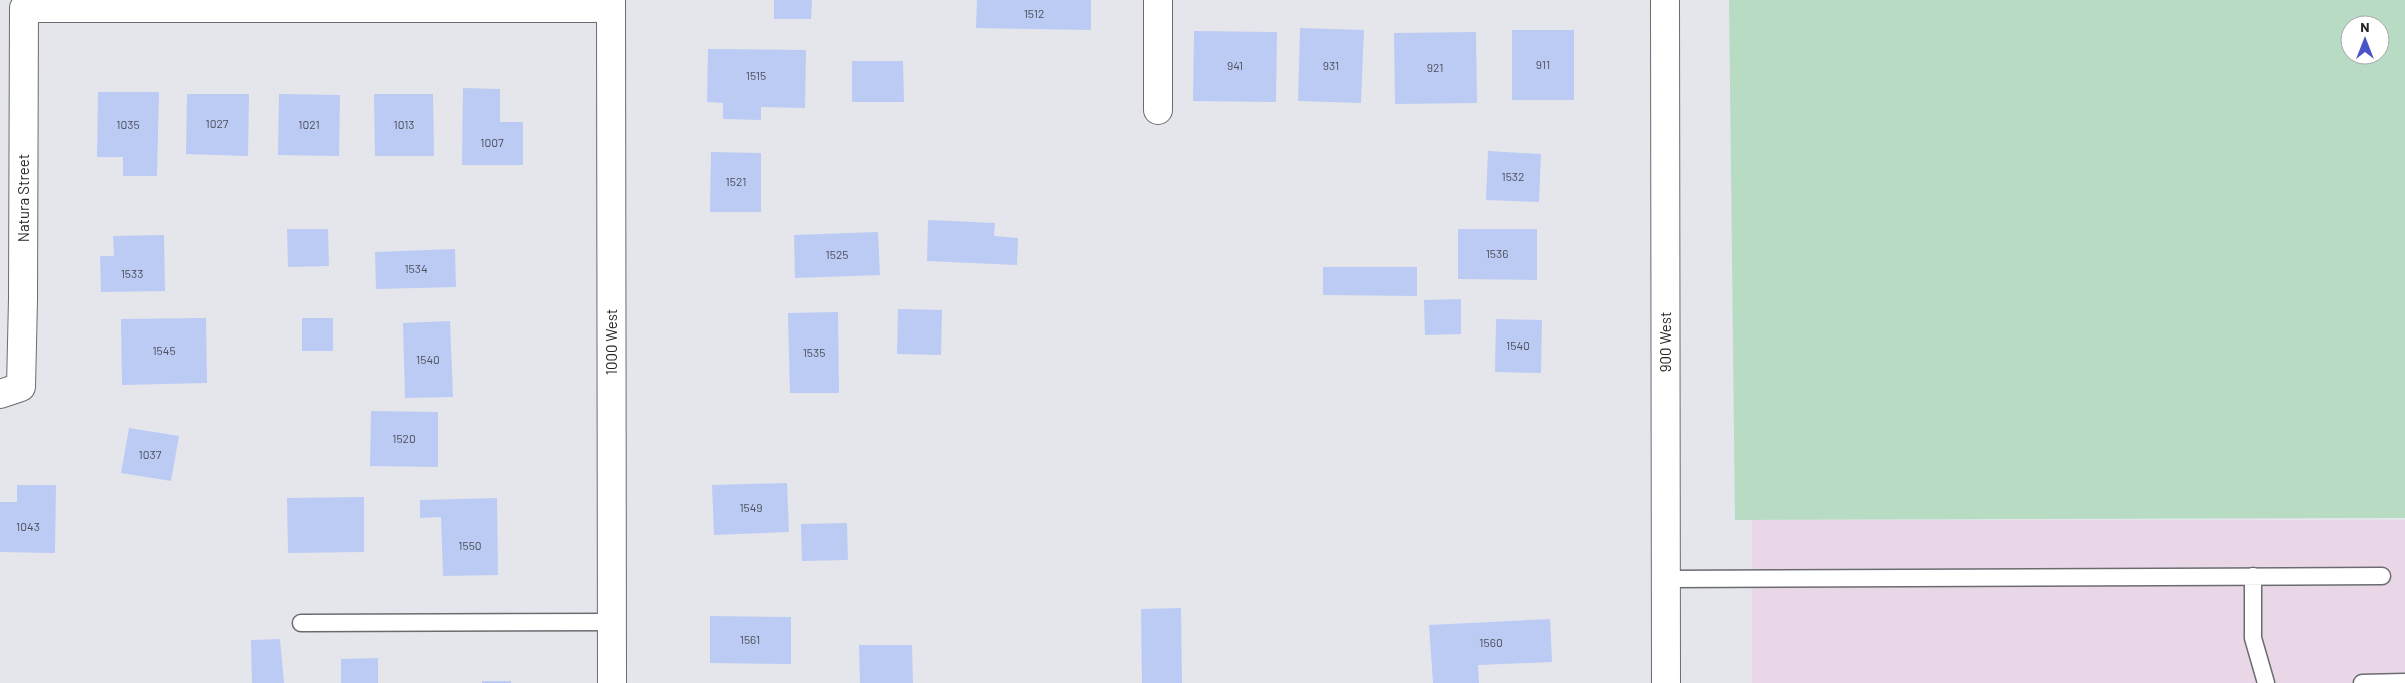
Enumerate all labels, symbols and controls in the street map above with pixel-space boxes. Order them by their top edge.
house number: 1512 [1024,6,1044,20]
north arrow [2340,15,2390,65]
text: N [2360,18,2370,35]
house number: 911 [1536,57,1550,71]
house number: 941 [1227,58,1243,72]
house number: 931 [1323,58,1339,72]
house number: 921 [1427,60,1443,74]
house number: 1515 [746,68,766,82]
house number: 1027 [205,116,229,130]
house number: 1035 [116,117,140,131]
house number: 1021 [298,117,320,131]
house number: 1013 [393,117,415,131]
house number: 1007 [480,135,504,149]
street label: Natura Street [14,154,32,242]
house number: 1532 [1502,169,1524,183]
house number: 1521 [726,174,746,188]
house number: 1536 [1486,246,1508,260]
house number: 1525 [826,247,848,261]
house number: 1534 [404,261,428,275]
house number: 1533 [121,266,143,280]
street label: 1000 West [602,309,620,375]
street label: 900 West [1656,312,1674,372]
house number: 1540 [1506,338,1530,352]
house number: 1545 [152,343,176,357]
house number: 1535 [803,345,825,359]
house number: 1540 [416,352,440,366]
house number: 1520 [392,431,416,445]
house number: 1037 [139,447,162,461]
house number: 1549 [739,500,763,514]
house number: 1043 [16,519,40,533]
house number: 1550 [458,538,482,552]
house number: 1561 [740,632,760,646]
house number: 1560 [1479,635,1503,649]

